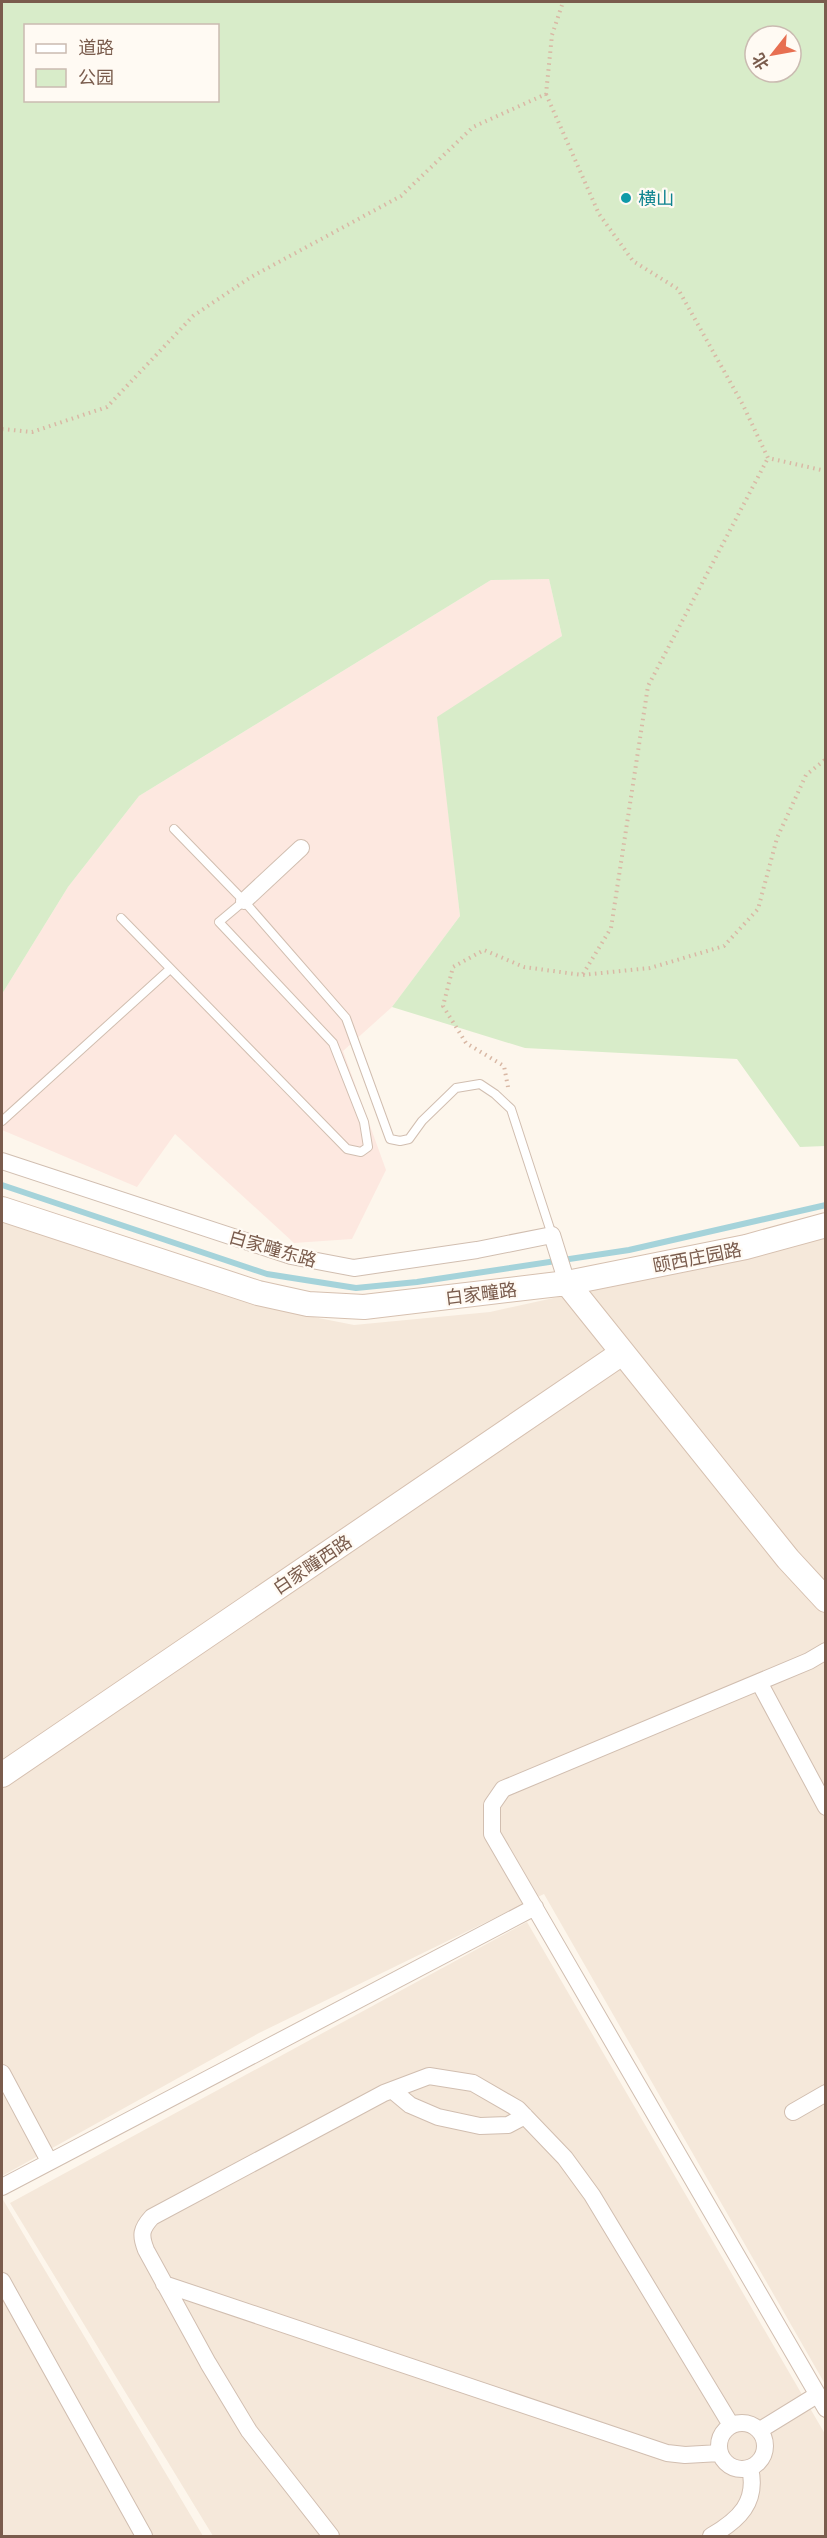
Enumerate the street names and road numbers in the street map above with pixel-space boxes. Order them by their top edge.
street label: 白家疃东路 [227,1225,319,1271]
street label: 颐西庄园路 [651,1238,743,1276]
street label: 白家疃路 [444,1278,518,1308]
street label: 白家疃西路 [269,1530,355,1598]

